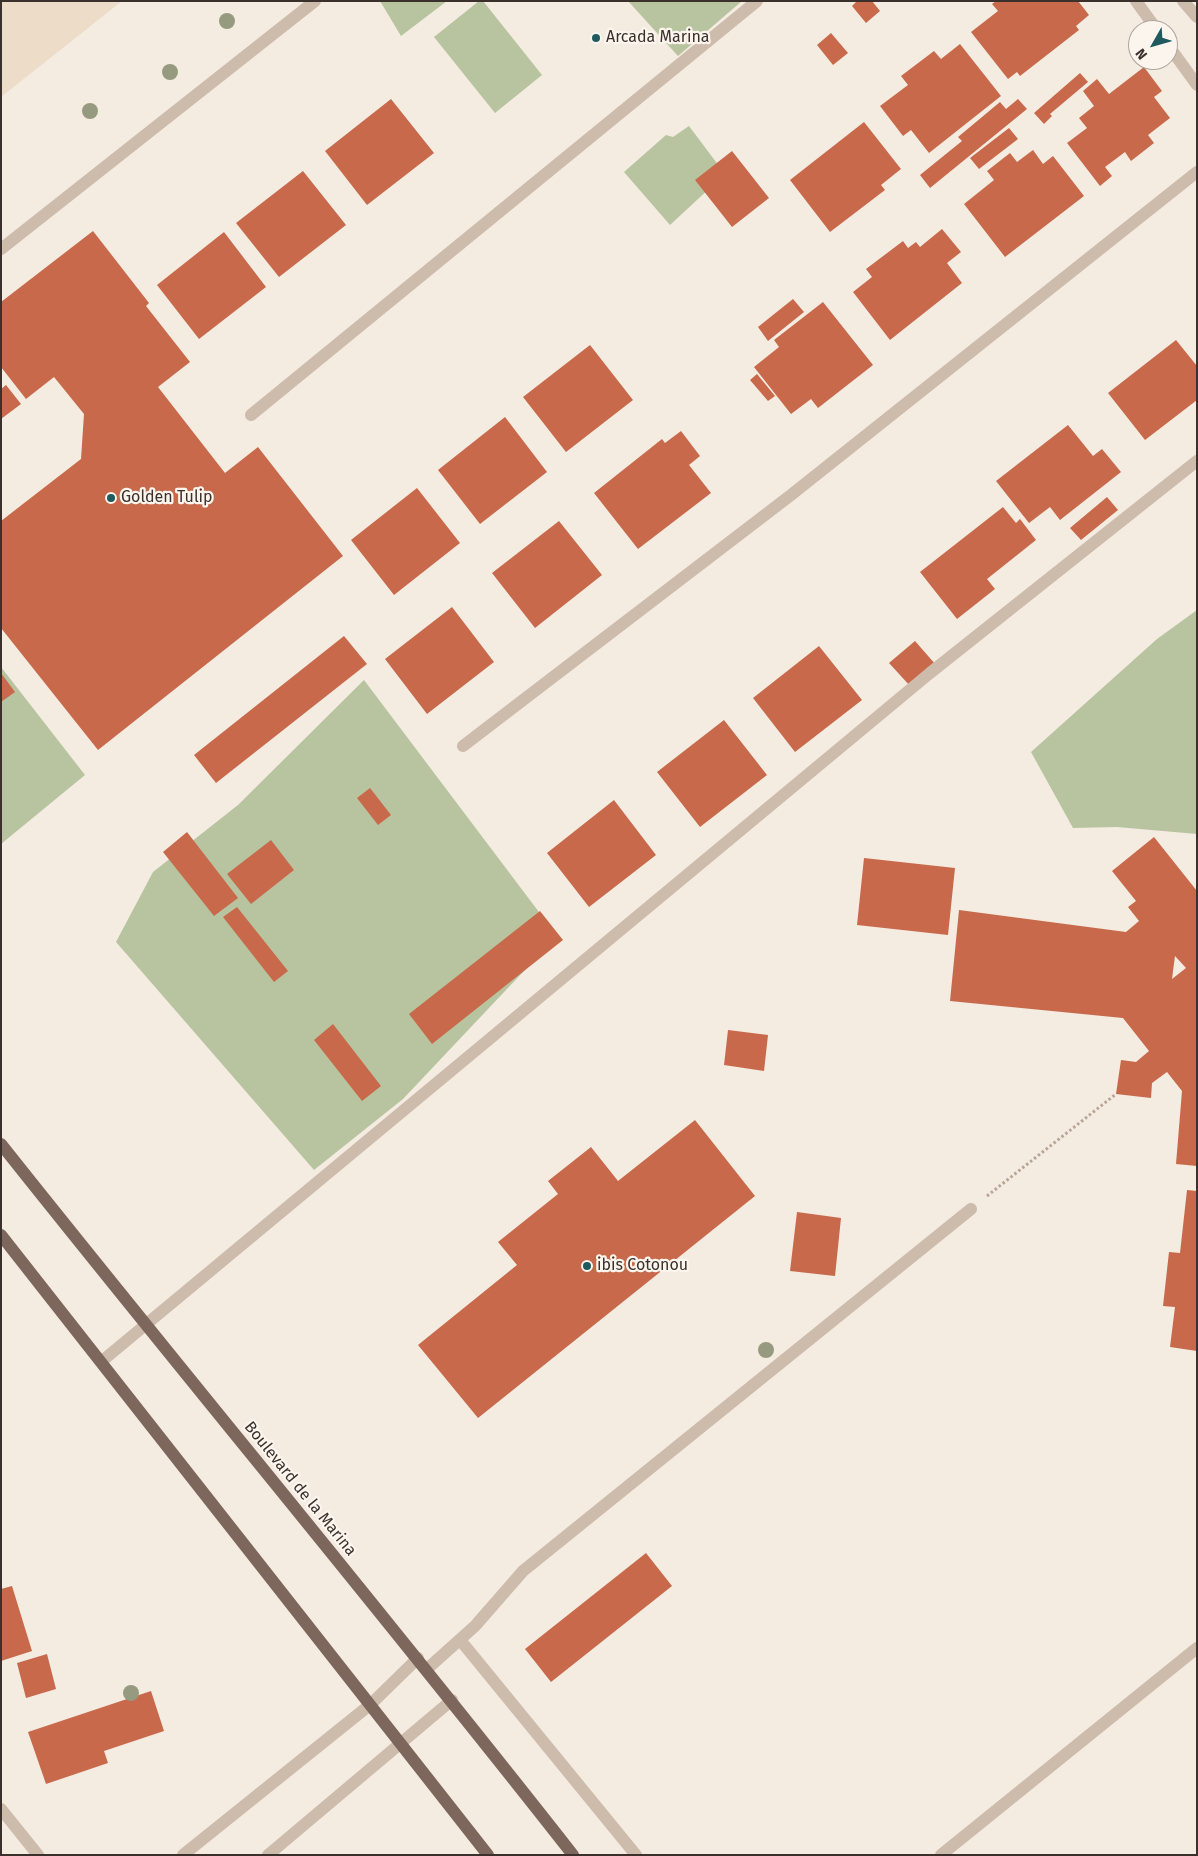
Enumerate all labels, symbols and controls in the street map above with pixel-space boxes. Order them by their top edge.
north arrow [1128,20,1178,70]
place label: Arcada Marina [606,28,709,48]
marker: Arcada Marina [590,32,602,44]
text: N [1132,45,1151,63]
place label: Golden Tulip [121,488,213,508]
marker: Golden Tulip [105,492,117,504]
place label: ibis Cotonou [597,1256,688,1276]
marker: ibis Cotonou [581,1260,593,1272]
street label: Boulevard de la Marina [240,1418,360,1560]

